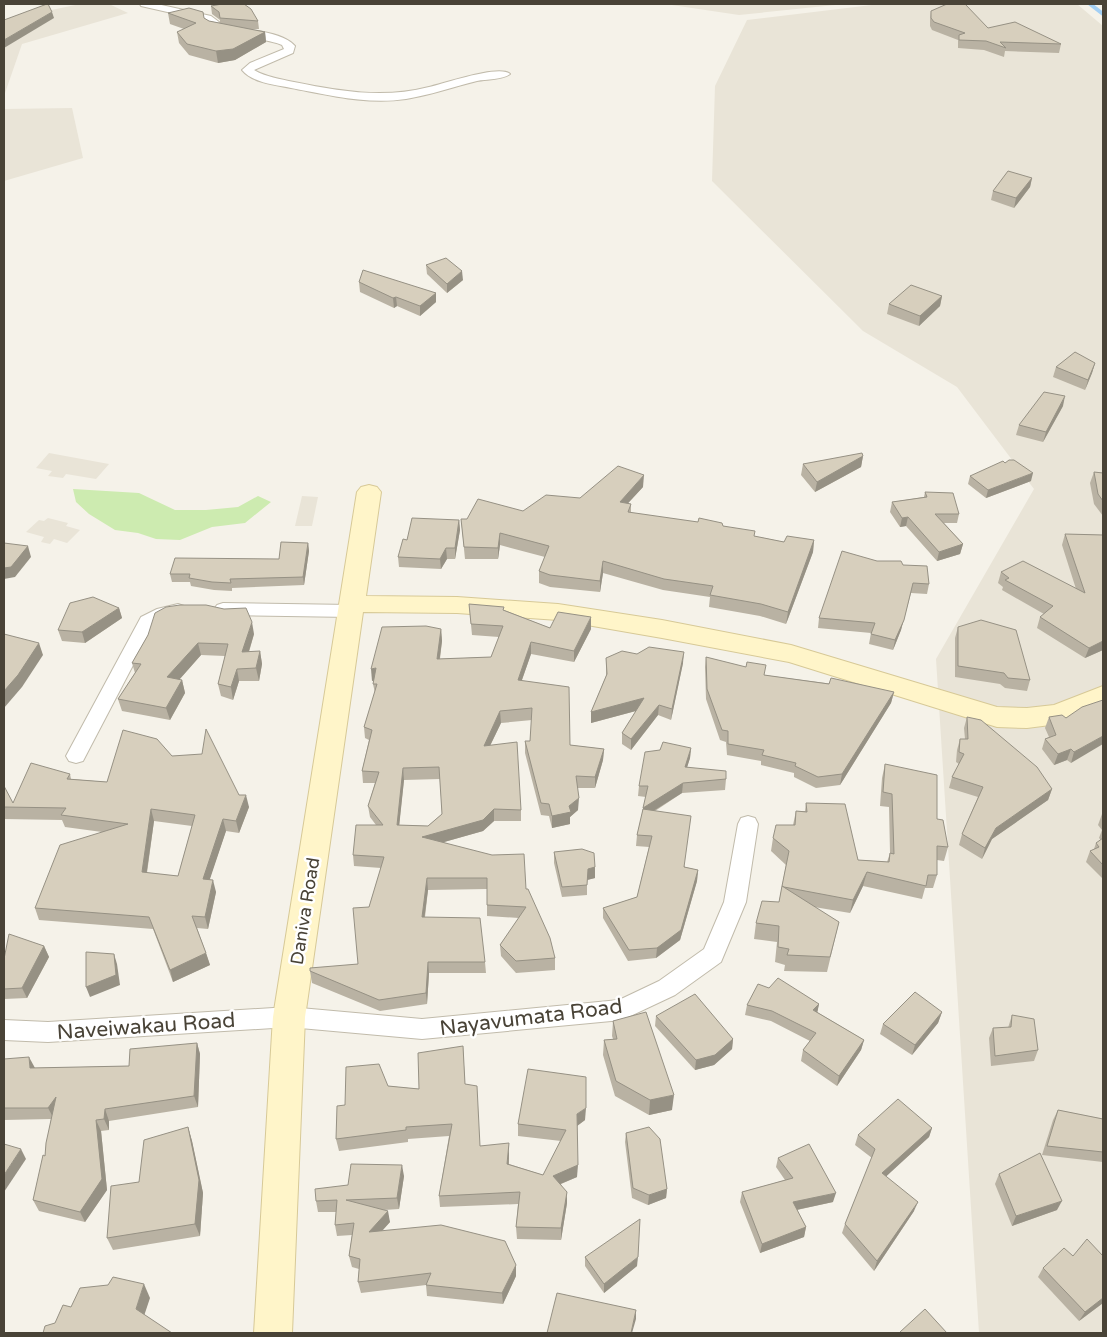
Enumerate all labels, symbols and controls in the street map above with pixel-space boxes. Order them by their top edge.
street label: Daniva Road [286,856,324,966]
street label: Nayavumata Road [438,994,624,1041]
street label: Naveiwakau Road [56,1008,236,1045]

